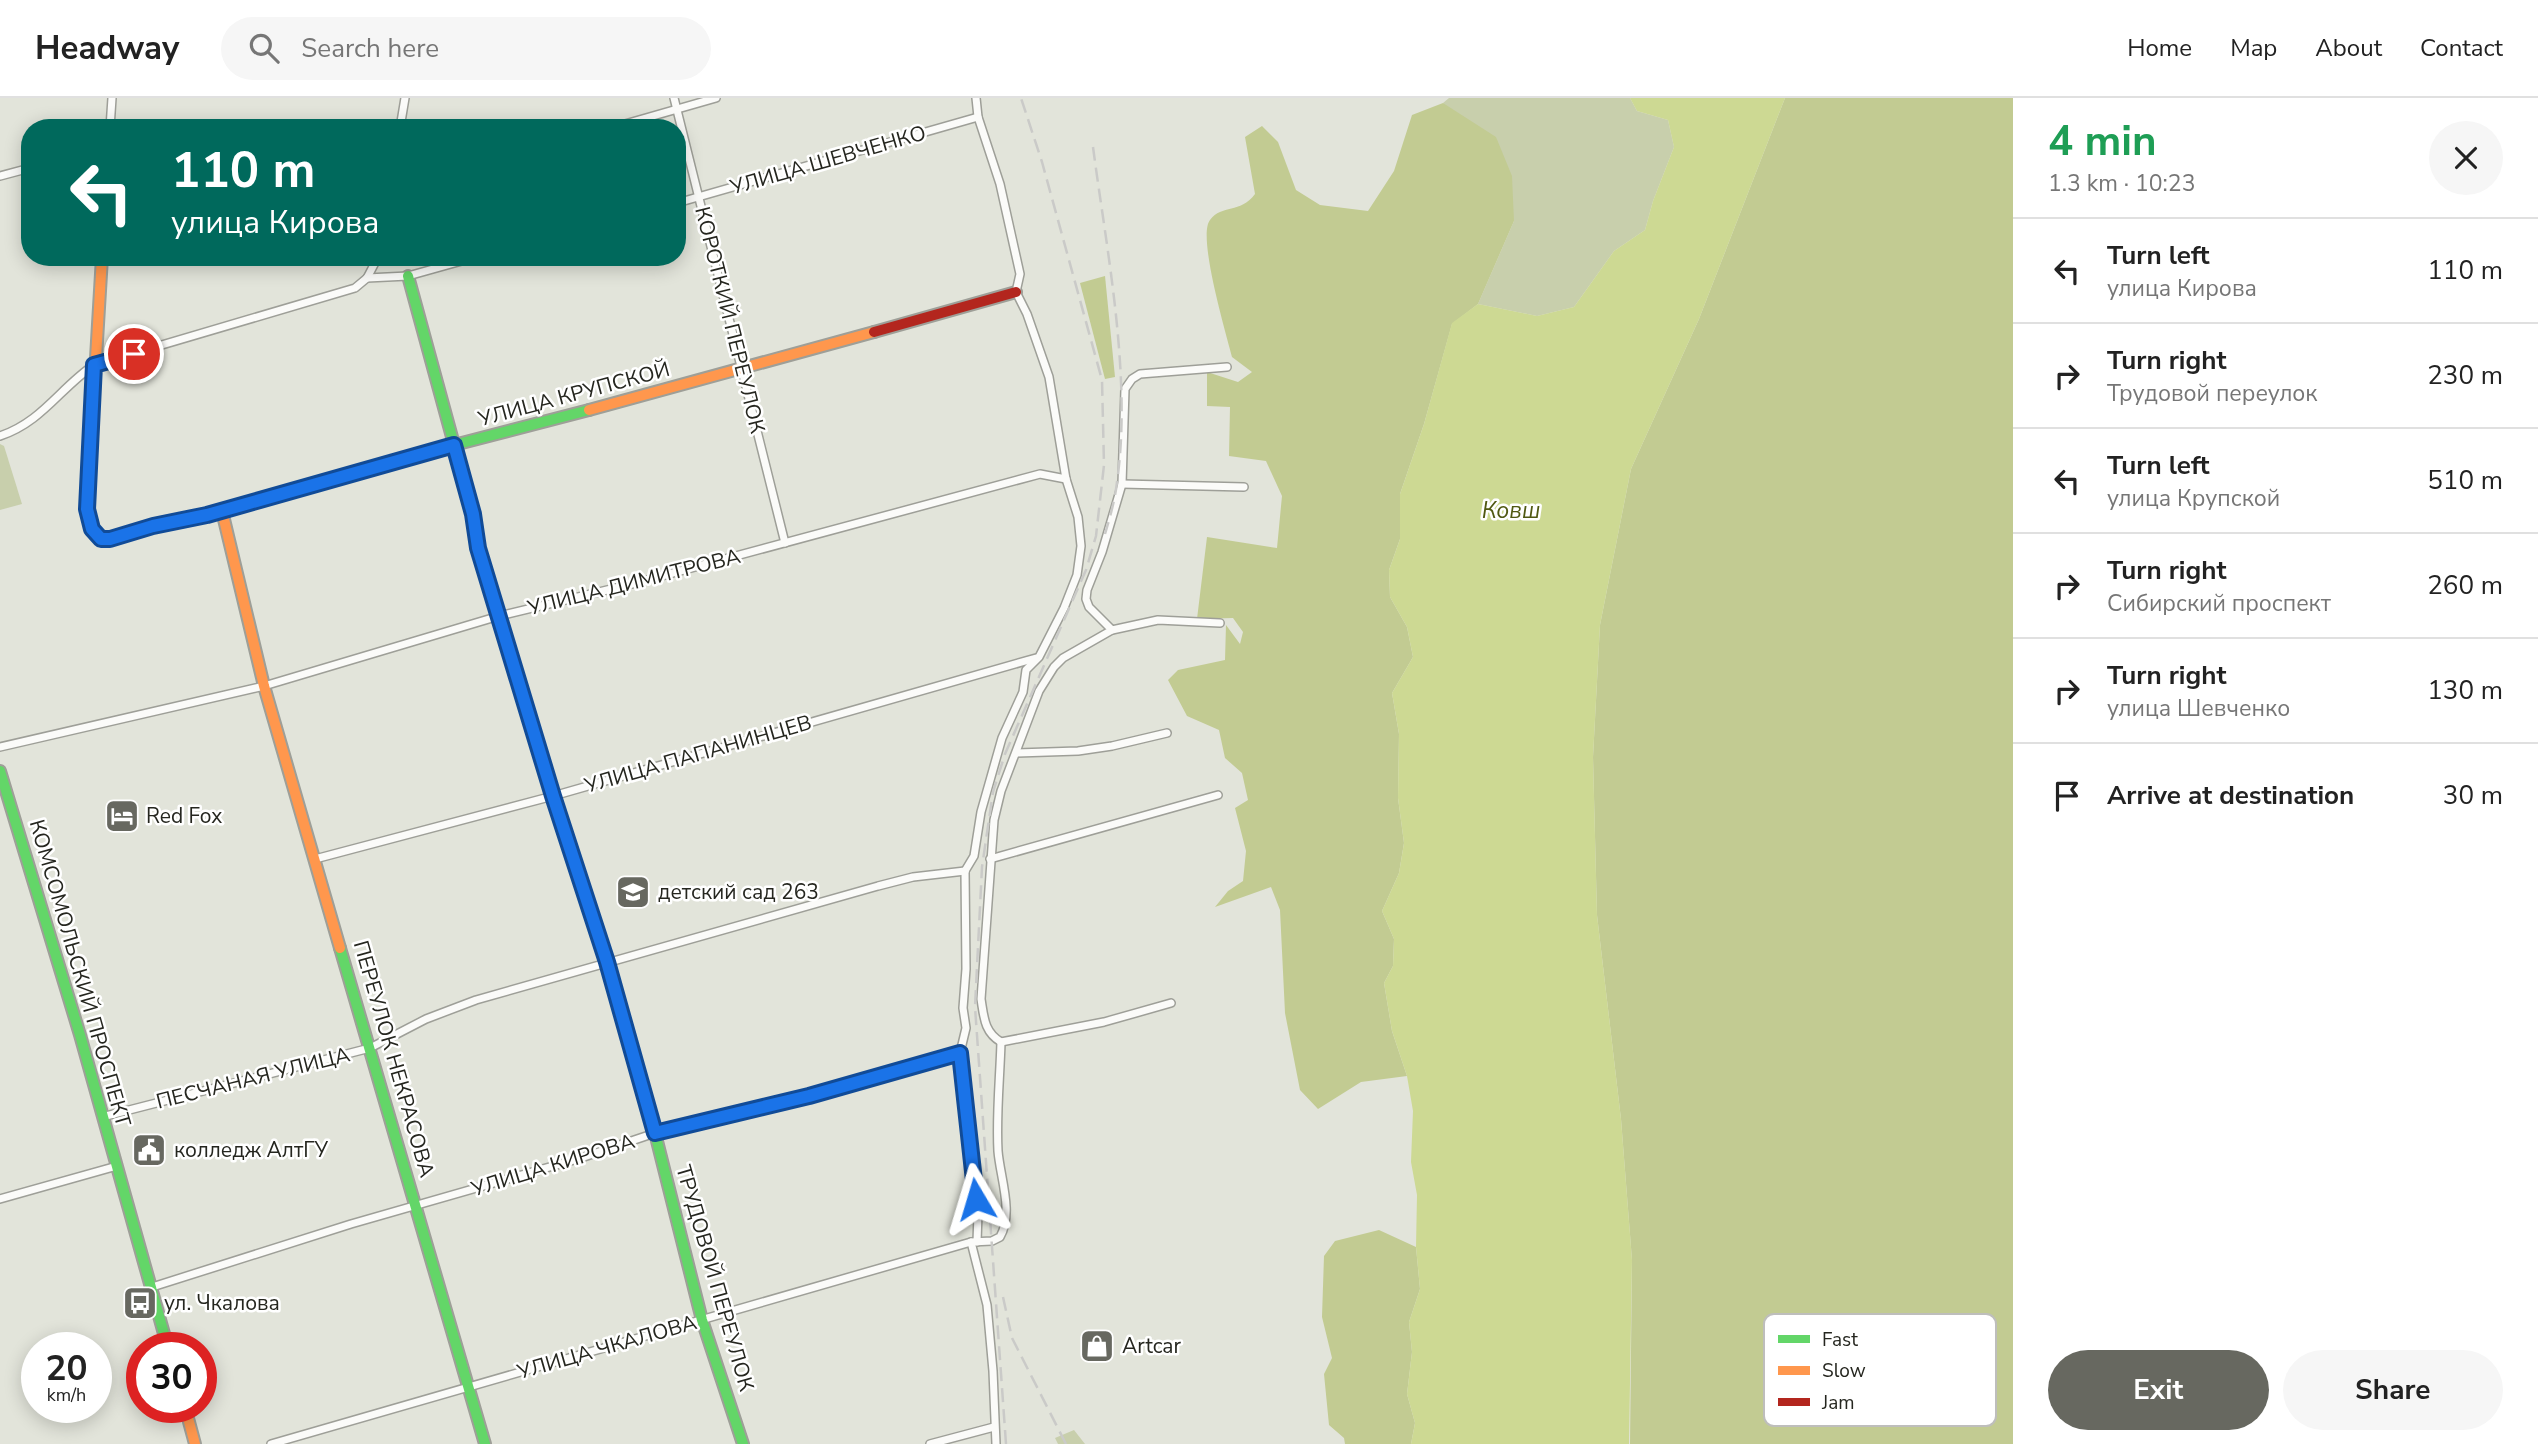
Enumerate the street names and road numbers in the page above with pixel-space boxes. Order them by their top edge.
street label: УЛИЦА ШЕВЧЕНКО [726,119,929,202]
street label: КОРОТКИЙ ПЕРЕУЛОК [688,204,772,437]
street label: УЛИЦА КРУПСКОЙ [474,355,673,433]
street label: УЛИЦА ДИМИТРОВА [524,542,743,622]
street label: УЛИЦА ПАПАНИНЦЕВ [580,708,815,800]
street label: КОМСОМОЛЬСКИЙ ПРОСПЕКТ [23,816,137,1130]
street label: ПЕРЕУЛОК НЕКРАСОВА [347,937,441,1181]
street label: ПЕСЧАНАЯ УЛИЦА [153,1040,353,1116]
street label: УЛИЦА КИРОВА [467,1127,638,1203]
street label: ТРУДОВОЙ ПЕРЕУЛОК [669,1162,761,1395]
street label: УЛИЦА ЧКАЛОВА [513,1308,700,1386]

